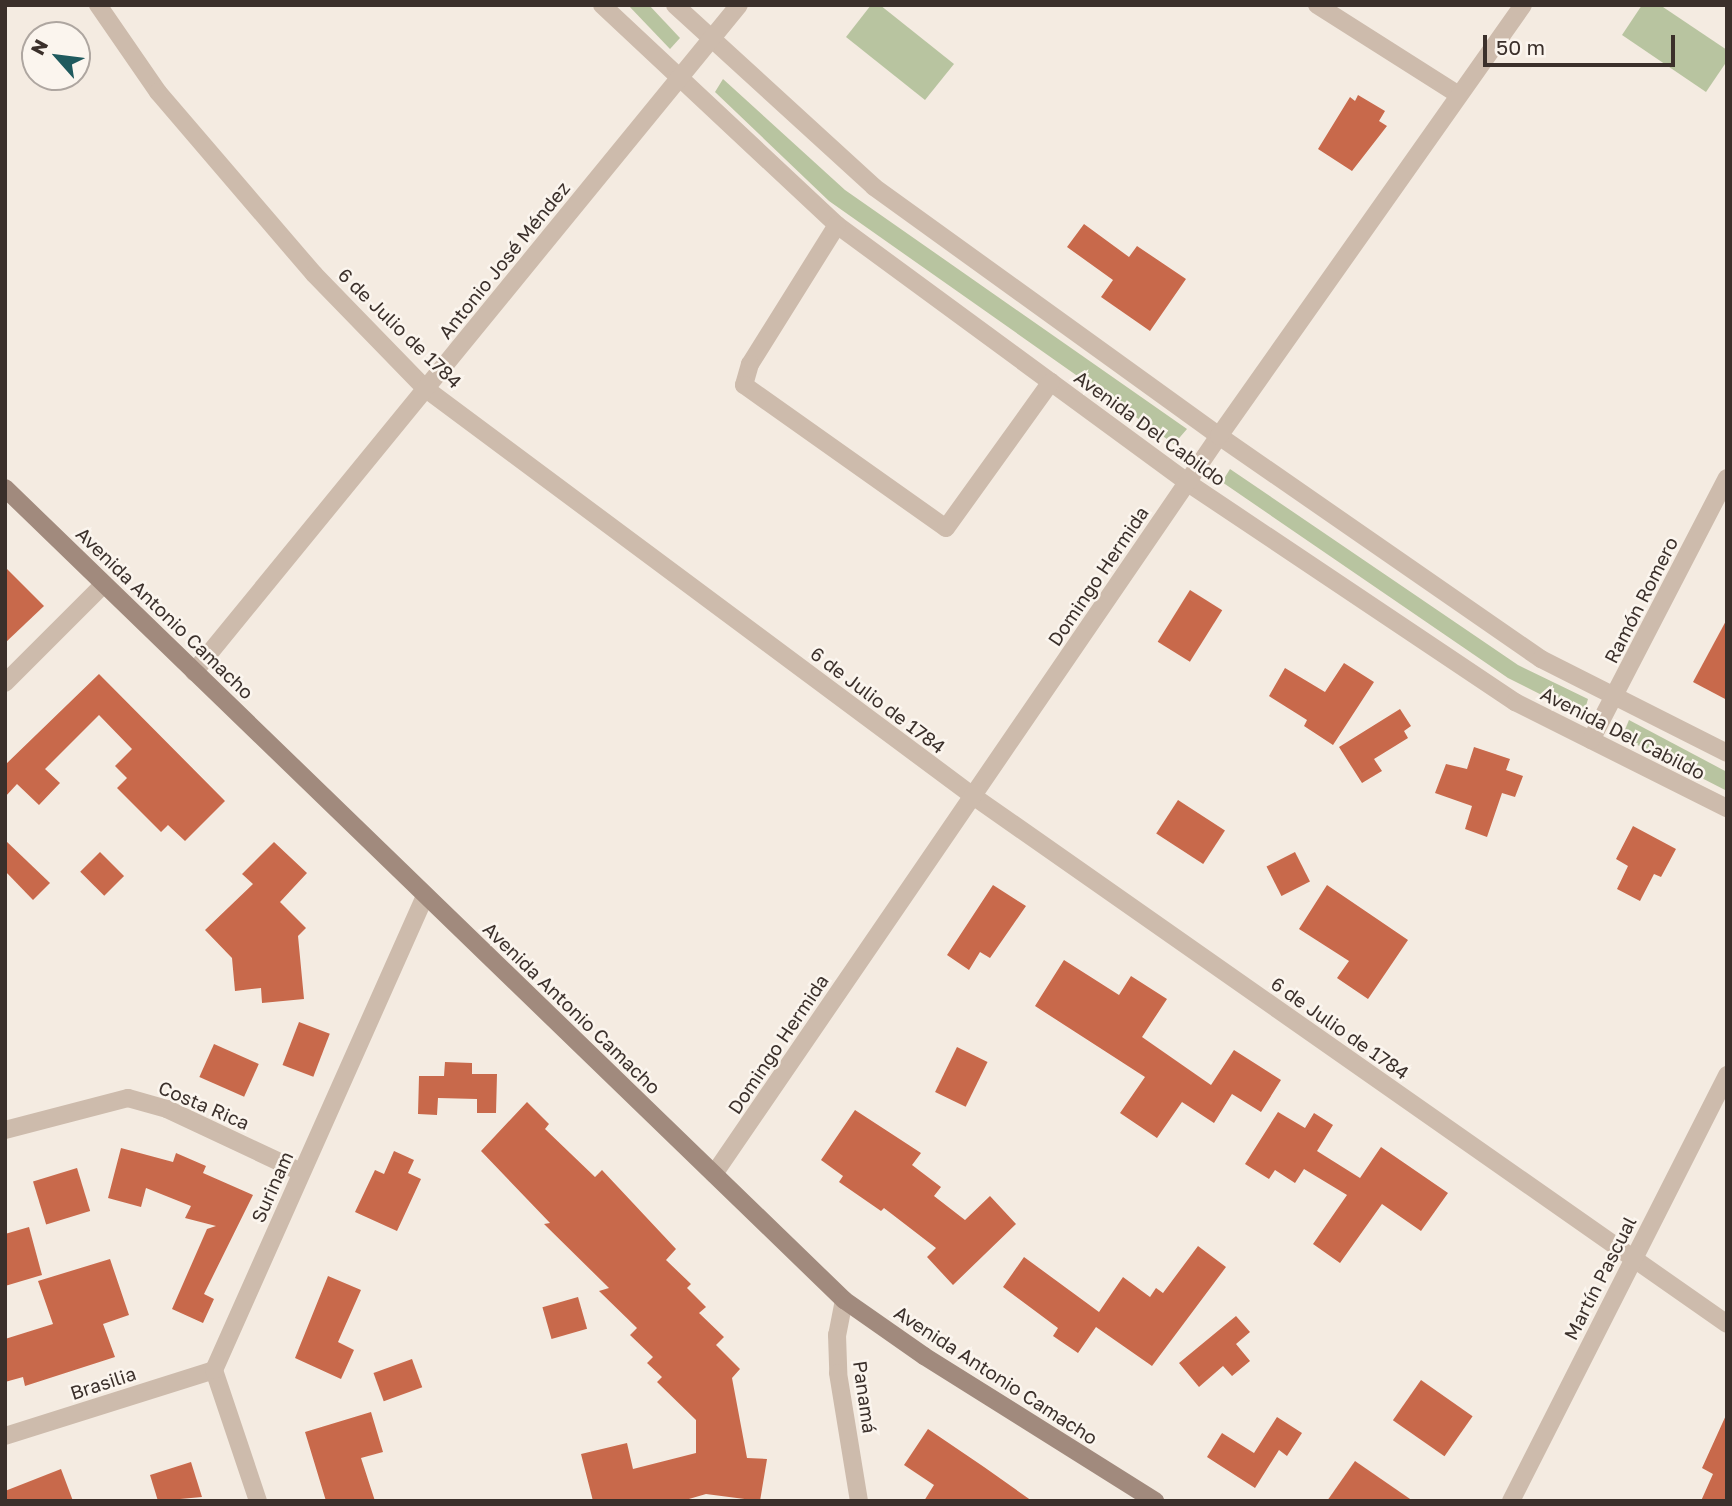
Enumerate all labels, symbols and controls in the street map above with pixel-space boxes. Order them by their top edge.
north arrow [21,21,91,91]
scale bar [1487,21,1680,65]
text: 50 m [1496,34,1545,60]
text: N [25,35,52,59]
street label: Antonio José Méndez [434,177,574,343]
street label: 6 de Julio de 1784 [333,263,467,393]
street label: Avenida Del Cabildo [1070,365,1230,491]
street label: Domingo Hermida [1043,502,1153,650]
street label: Avenida Antonio Camacho [72,522,258,704]
street label: Ramón Romero [1599,533,1683,667]
street label: 6 de Julio de 1784 [806,642,950,758]
street label: Avenida Del Cabildo [1537,682,1709,784]
street label: Avenida Antonio Camacho [479,917,665,1099]
street label: Domingo Hermida [723,970,833,1118]
street label: 6 de Julio de 1784 [1267,972,1413,1084]
street label: Costa Rica [155,1076,253,1134]
street label: Surinam [246,1148,298,1226]
street label: Martín Pascual [1559,1212,1641,1344]
street label: Avenida Antonio Camacho [890,1301,1102,1449]
street label: Panamá [849,1359,881,1435]
street label: Brasilia [67,1362,139,1404]

